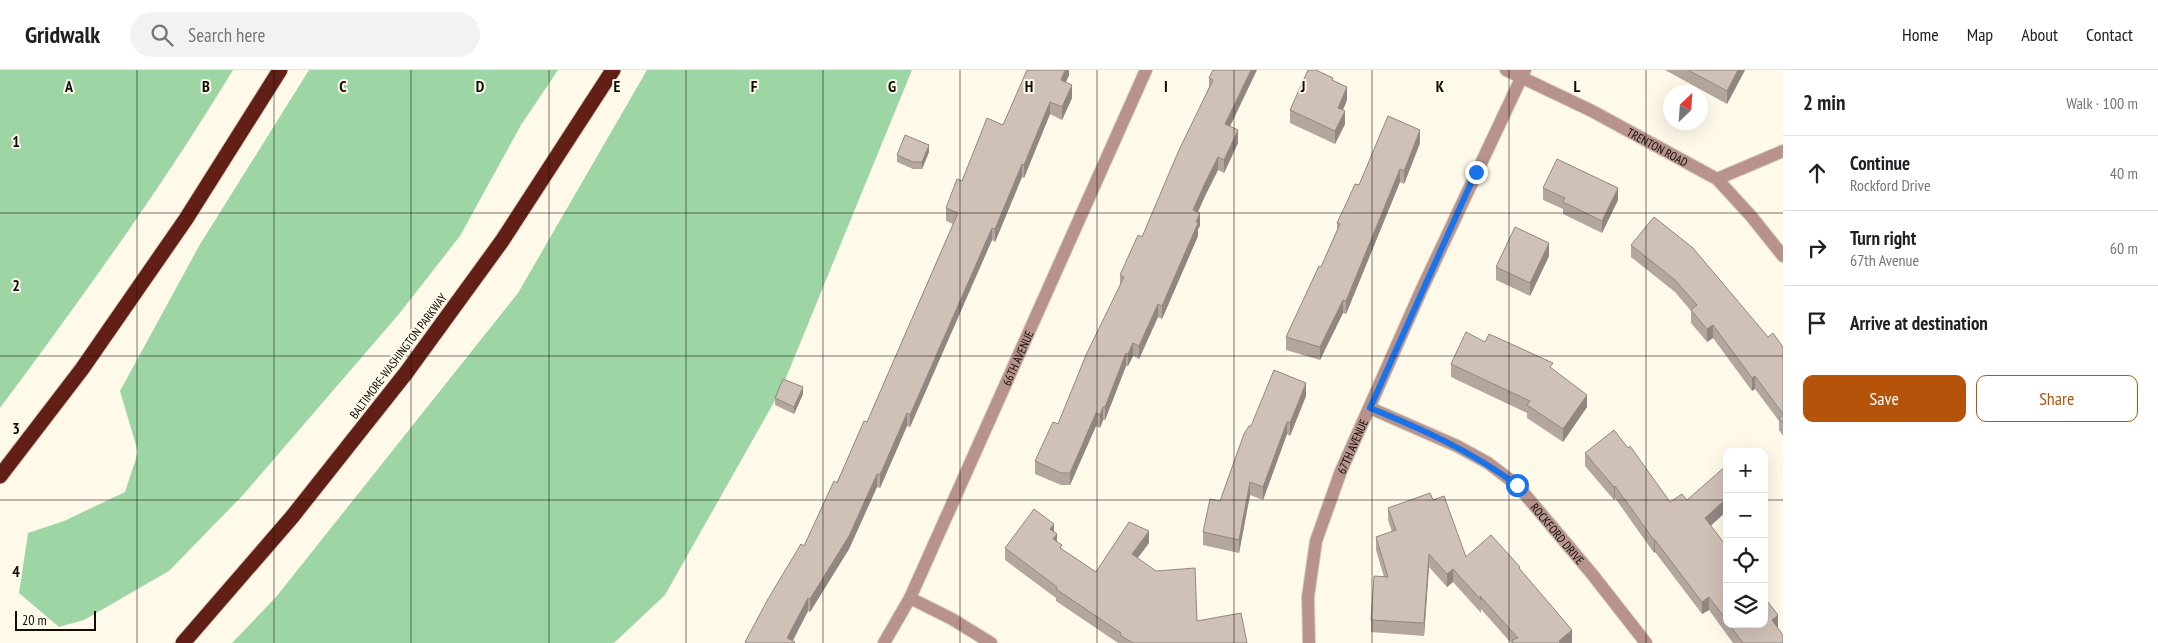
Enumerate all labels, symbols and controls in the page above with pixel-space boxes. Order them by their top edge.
search box [130,12,480,57]
text: Gridwalk [25,19,100,50]
icon: search [148,21,176,49]
text: Search here [188,23,265,47]
text: Home [1902,23,1939,46]
text: Map [1967,23,1993,46]
text: About [2021,23,2058,46]
text: Contact [2086,23,2133,46]
text: A [64,76,74,96]
text: B [202,76,210,96]
text: C [339,76,347,96]
text: D [476,76,485,96]
text: E [614,76,621,96]
text: F [751,76,758,96]
text: G [888,76,896,96]
text: H [1025,76,1033,96]
text: I [1164,76,1168,96]
text: J [1300,76,1305,96]
text: K [1436,76,1445,96]
text: L [1574,76,1581,96]
north arrow [1663,85,1708,130]
text: 2 min [1803,89,1845,116]
text: Walk · 100 m [2066,93,2138,113]
street label: TRENTON ROAD [1625,124,1691,169]
text: 1 [12,131,20,151]
text: Continue [1850,151,1910,175]
icon: ahead [1803,159,1831,187]
route end [1465,161,1488,184]
text: 40 m [2110,163,2138,183]
text: Rockford Drive [1850,175,1931,195]
text: Turn right [1850,226,1916,250]
icon: right [1803,234,1831,262]
text: 60 m [2110,238,2138,258]
text: 67th Avenue [1850,250,1919,270]
text: 2 [12,275,20,295]
street label: BALTIMORE-WASHINGTON PARKWAY [346,290,450,422]
icon: arrive [1803,309,1831,337]
text: Arrive at destination [1850,311,1988,335]
street label: 66TH AVENUE [999,328,1036,388]
button: Save [1803,375,1966,422]
button: Share [1976,375,2138,422]
street label: 67TH AVENUE [1333,416,1371,476]
text: 3 [12,418,20,438]
map controls [1723,448,1768,628]
button: + [1723,448,1768,493]
route start [1506,474,1529,497]
button: − [1723,493,1768,538]
street label: ROCKFORD DRIVE [1528,500,1588,567]
button: locate [1723,538,1768,583]
text: 4 [12,561,20,581]
button: layers [1723,583,1768,628]
scale bar [15,608,96,631]
text: 20 m [22,611,47,629]

